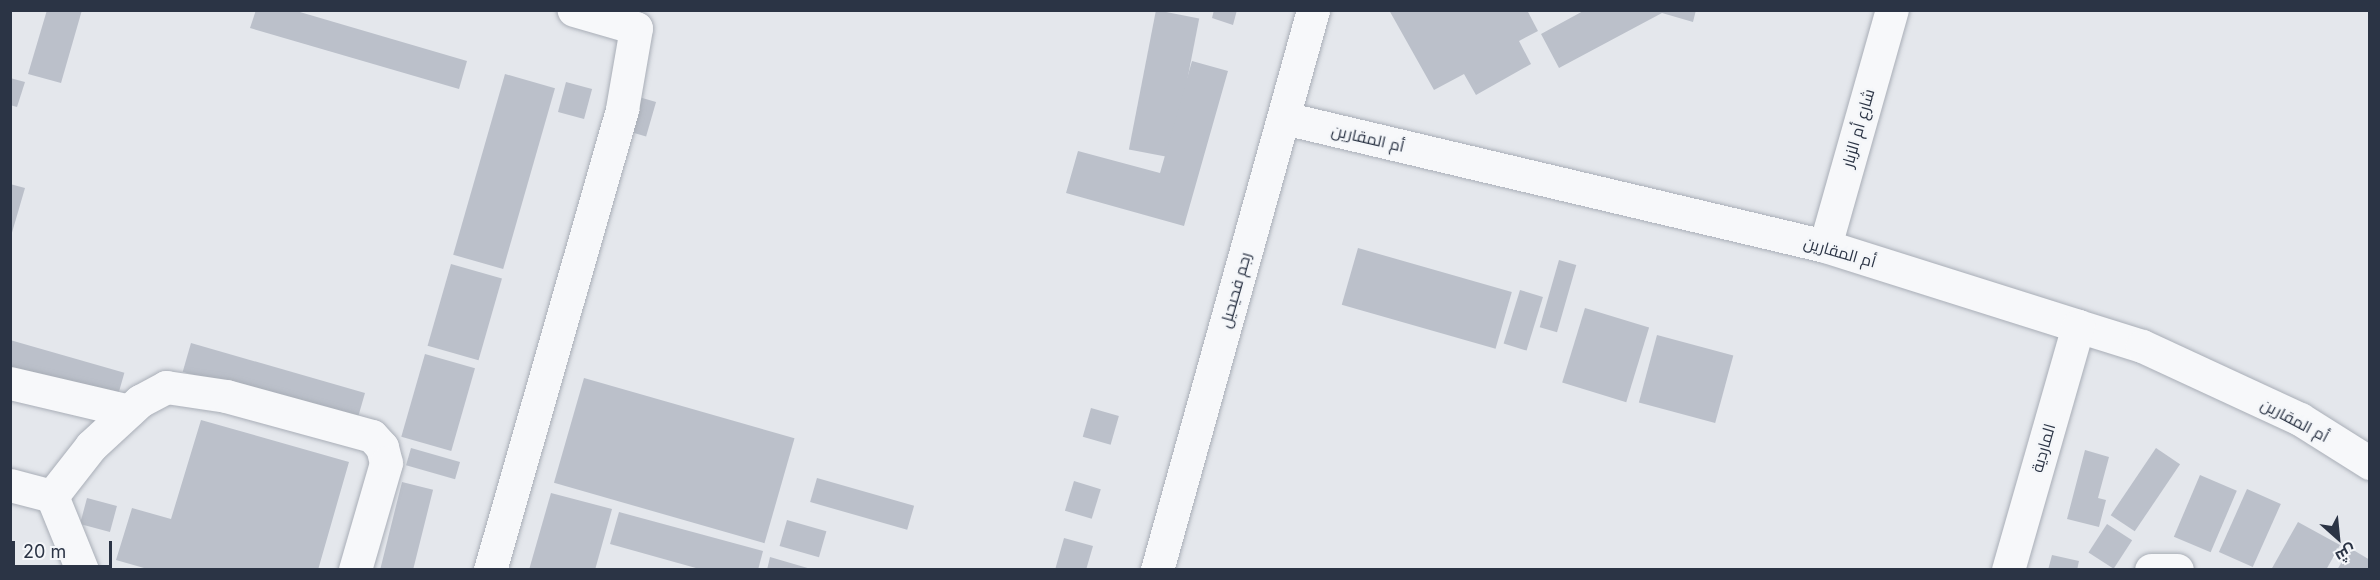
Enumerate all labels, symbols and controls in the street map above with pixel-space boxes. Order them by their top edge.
street label: شارع أم الزبار [1838,86,1878,170]
street label: أم المقارين [1330,120,1406,156]
street label: أم المقارين [1802,233,1878,271]
street label: رجم فحيحيل [1215,250,1255,330]
street label: أم المقارين [2258,394,2332,446]
street label: الماردية [2027,421,2059,475]
north arrow [2308,508,2368,568]
scale bar [15,529,116,567]
text: ش [2332,540,2360,568]
text: 20 m [23,541,66,562]

